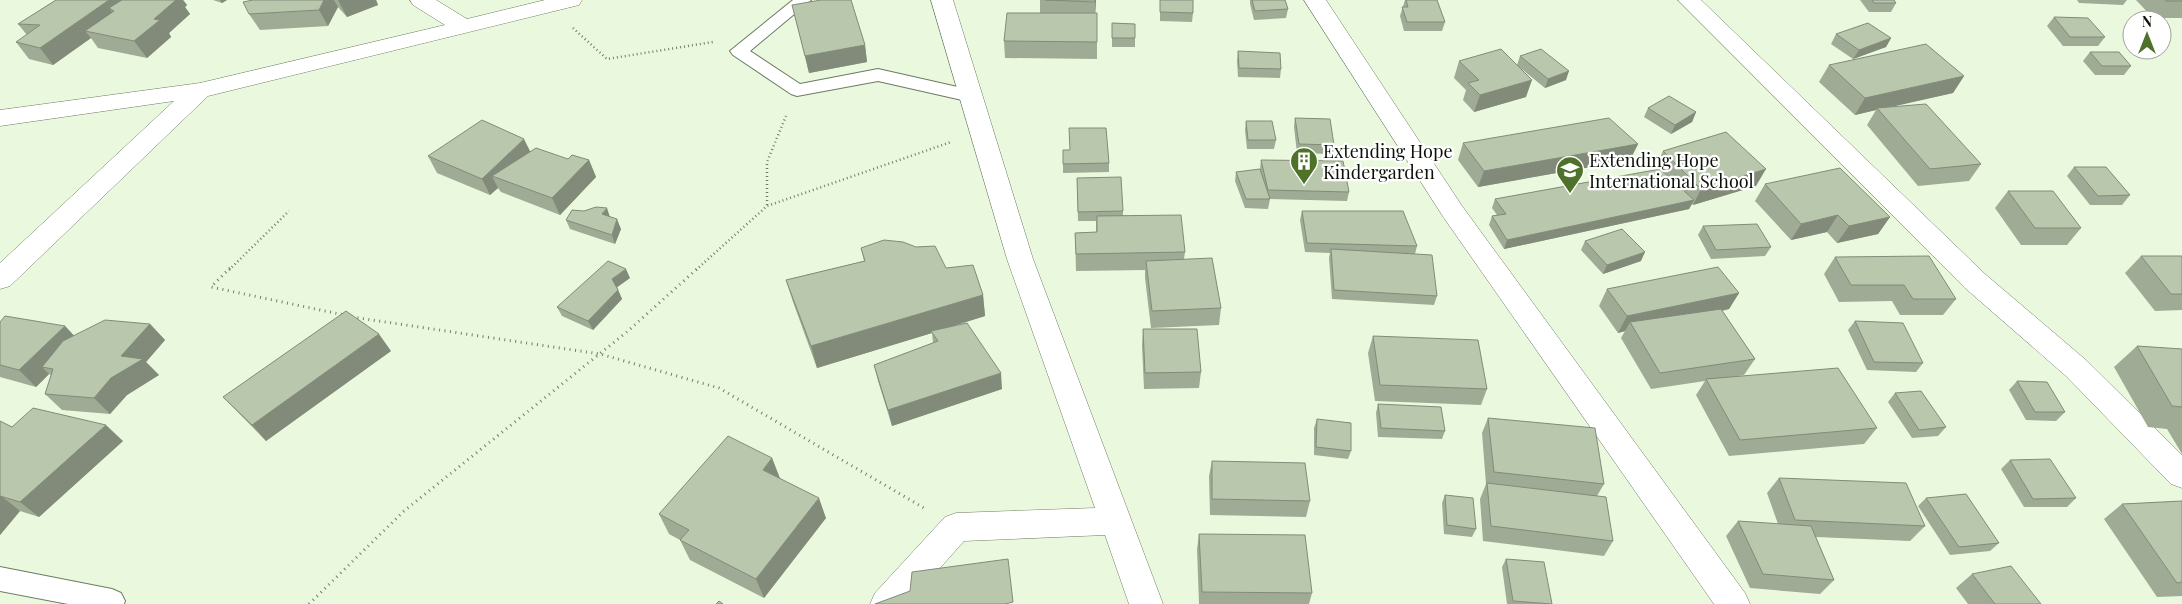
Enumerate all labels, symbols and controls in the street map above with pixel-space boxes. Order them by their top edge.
north arrow [2122,10,2172,60]
text: N [2142,12,2152,31]
place label: Extending Hope Kindergarden [1323,139,1453,184]
building icon: Extending Hope Kindergarden [1289,146,1319,185]
place label: Extending Hope International School [1589,148,1754,193]
school or university icon: Extending Hope International School [1555,155,1585,194]

